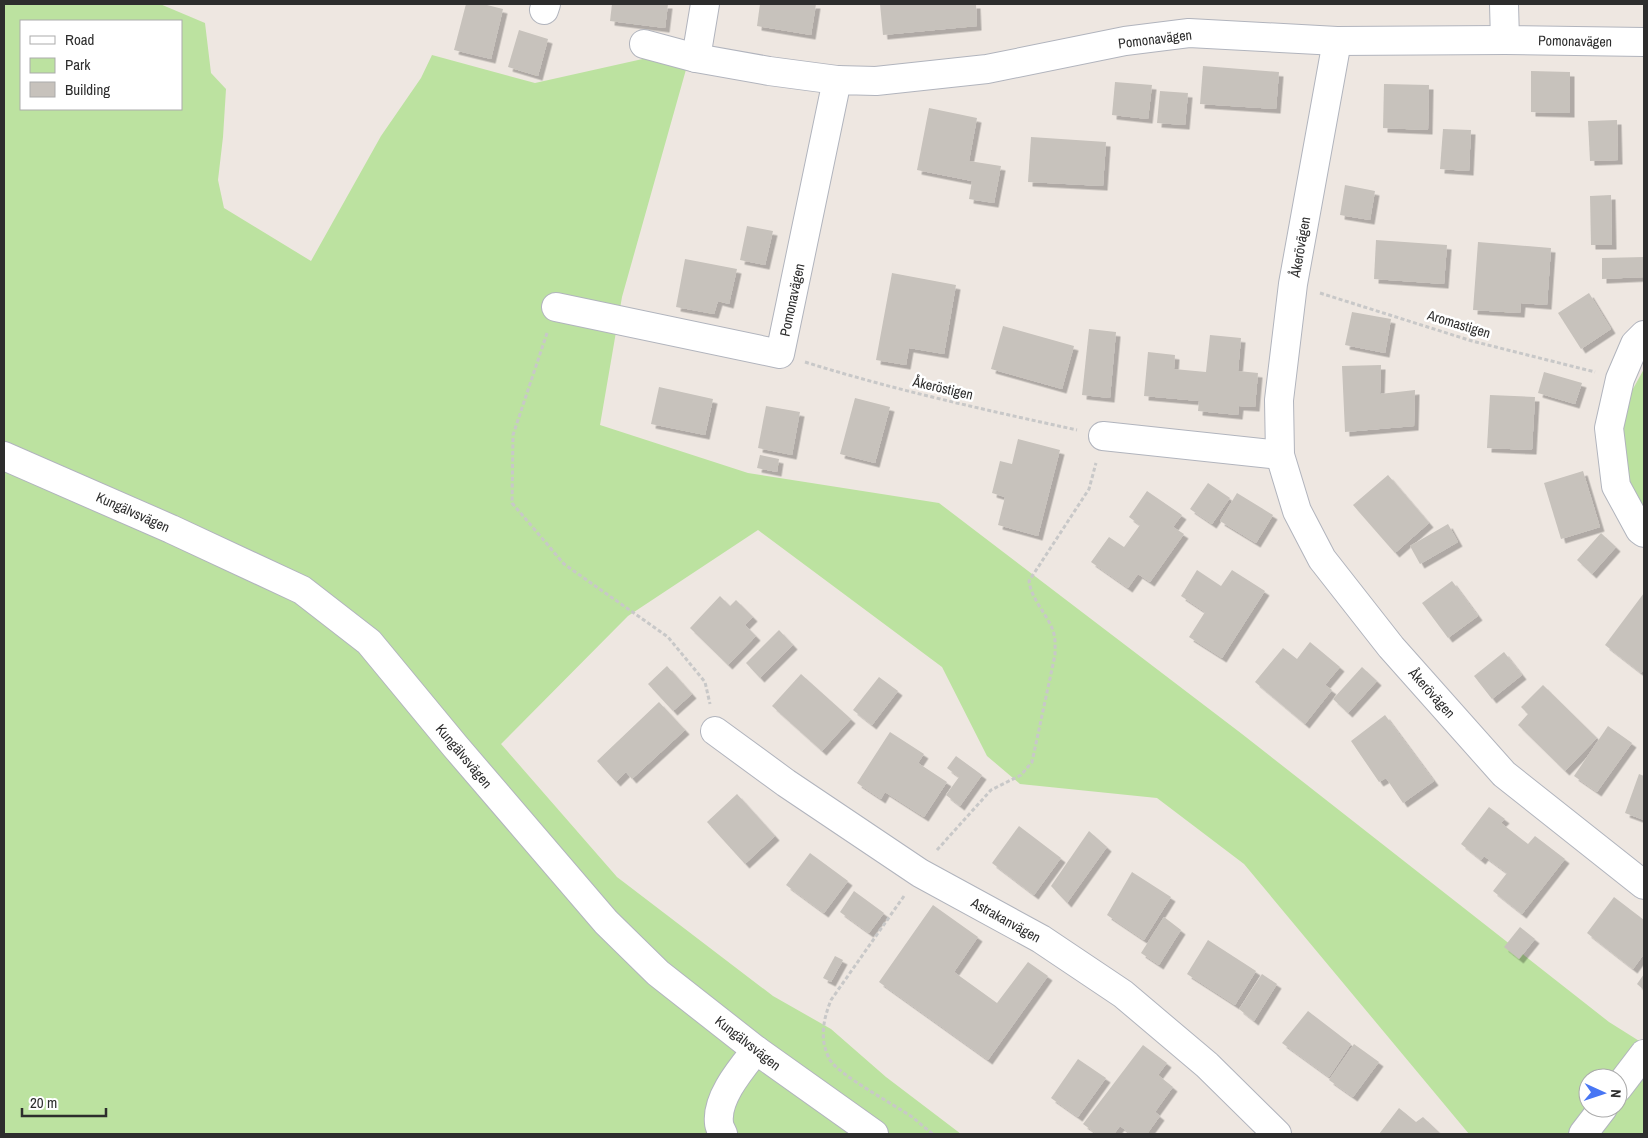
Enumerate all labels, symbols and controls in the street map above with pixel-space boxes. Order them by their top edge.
legend [20,20,182,110]
street label: Pomonavägen [1117,26,1193,52]
text: Road [65,29,94,50]
street label: Pomonavägen [1538,31,1612,51]
text: Park [65,54,91,75]
text: Building [65,79,110,100]
street label: Åkerövägen [1286,215,1314,280]
street label: Pomonavägen [775,262,809,338]
street label: Aromastigen [1424,306,1493,342]
street label: Åkeröstigen [910,372,975,404]
street label: Kungälvsvägen [93,488,173,536]
street label: Åkerövägen [1404,663,1459,722]
street label: Kungälvsvägen [432,720,496,792]
street label: Astrakanvägen [967,893,1044,946]
street label: Kungälvsvägen [712,1012,784,1074]
north arrow [1578,1068,1628,1118]
scale bar [22,1086,106,1118]
text: N [1607,1089,1625,1098]
text: 20 m [30,1092,57,1113]

